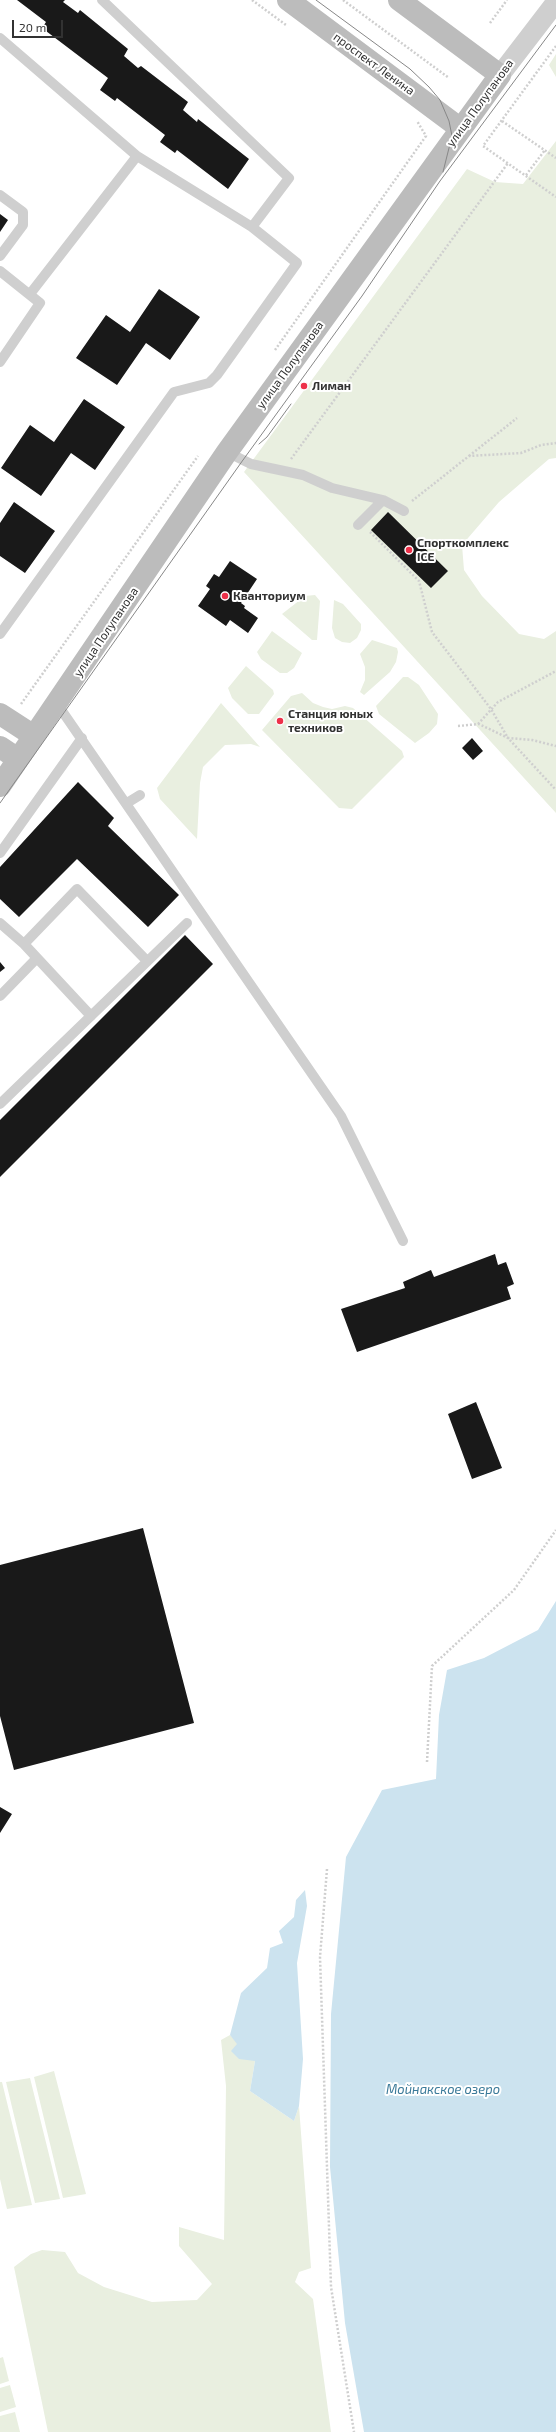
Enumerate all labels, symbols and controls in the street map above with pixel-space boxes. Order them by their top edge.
scale bar [14,12,65,38]
text: 20 m [19,20,46,34]
street label: проспект Ленина [331,30,417,98]
street label: улица Полупанова [443,56,517,150]
street label: улица Полупанова [253,318,327,412]
place label: Лиман [312,379,351,393]
marker: Лиман [299,381,309,391]
place label: Спорткомплекс ICE [417,536,509,564]
marker: Спорткомплекс ICE [404,545,414,555]
street label: улица Полупанова [71,585,141,679]
place label: Кванториум [233,589,306,603]
marker: Кванториум [220,591,230,601]
place label: Станция юных техников [288,707,373,735]
marker: Станция юных техников [275,716,285,726]
water label: Мойнакское озеро [386,2082,500,2098]

